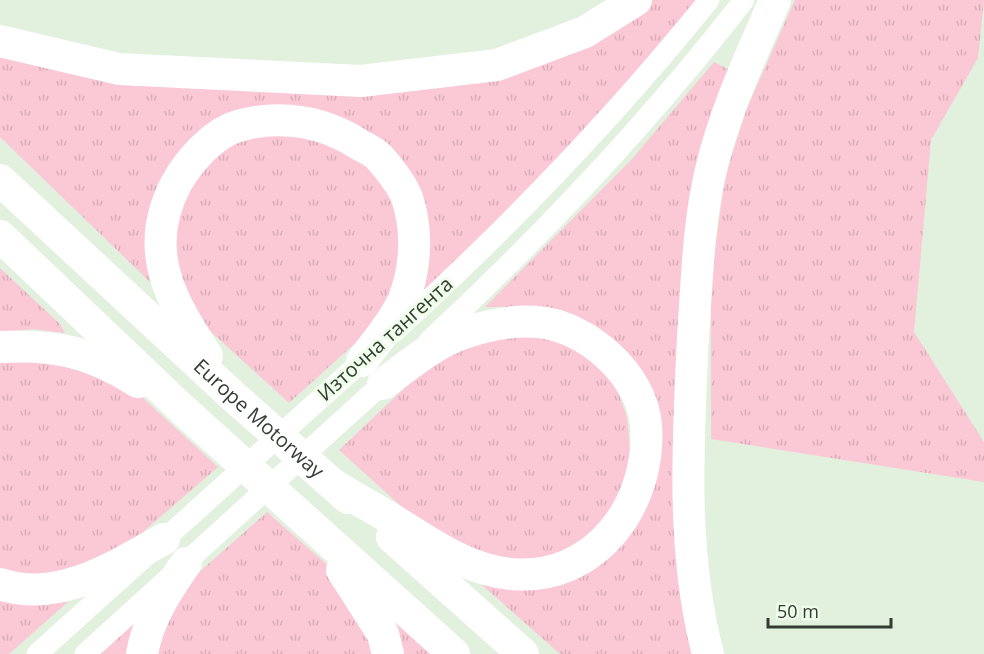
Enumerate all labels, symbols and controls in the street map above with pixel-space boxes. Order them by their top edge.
street label: Източна тангента [311,271,458,407]
street label: Europe Motorway [188,353,331,484]
scale bar [768,591,891,629]
text: 50 m [777,599,819,623]

